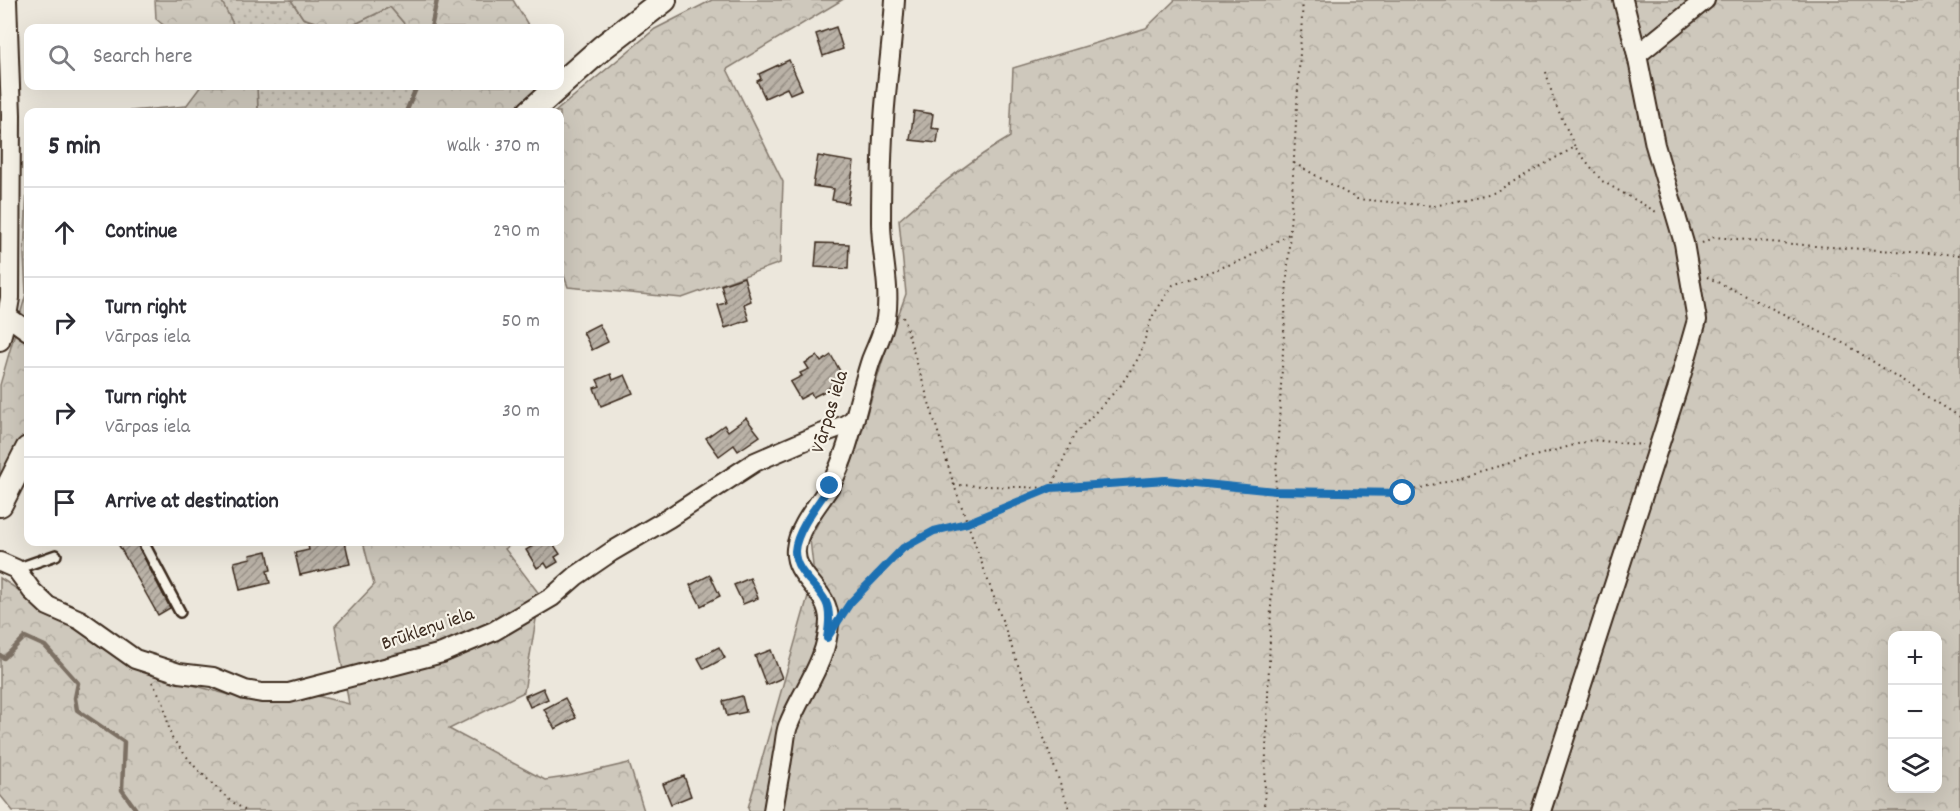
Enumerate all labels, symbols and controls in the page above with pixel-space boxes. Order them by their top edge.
search box [24,24,564,90]
icon: search [45,41,78,74]
text: Search here [93,42,192,73]
text: 5 min [48,129,101,166]
text: Walk · 370 m [447,133,540,161]
icon: ahead [48,216,81,249]
text: Continue [105,217,177,248]
text: 290 m [493,218,540,246]
text: Turn right [105,293,187,324]
icon: right [48,306,81,339]
text: 50 m [502,308,540,336]
text: Vārpas iela [105,324,190,352]
street label: Vārpas iela [805,367,857,457]
text: Turn right [105,383,187,414]
icon: right [48,396,81,429]
text: 30 m [502,398,540,426]
text: Vārpas iela [105,414,190,442]
route end [816,472,842,498]
route start [1389,479,1415,505]
icon: arrive [48,486,81,519]
text: Arrive at destination [105,487,279,518]
street label: Brūkleņu iela [378,601,479,659]
map controls [1888,631,1942,793]
button: + [1888,631,1942,685]
button: − [1888,685,1942,739]
button: layers [1888,739,1942,793]

